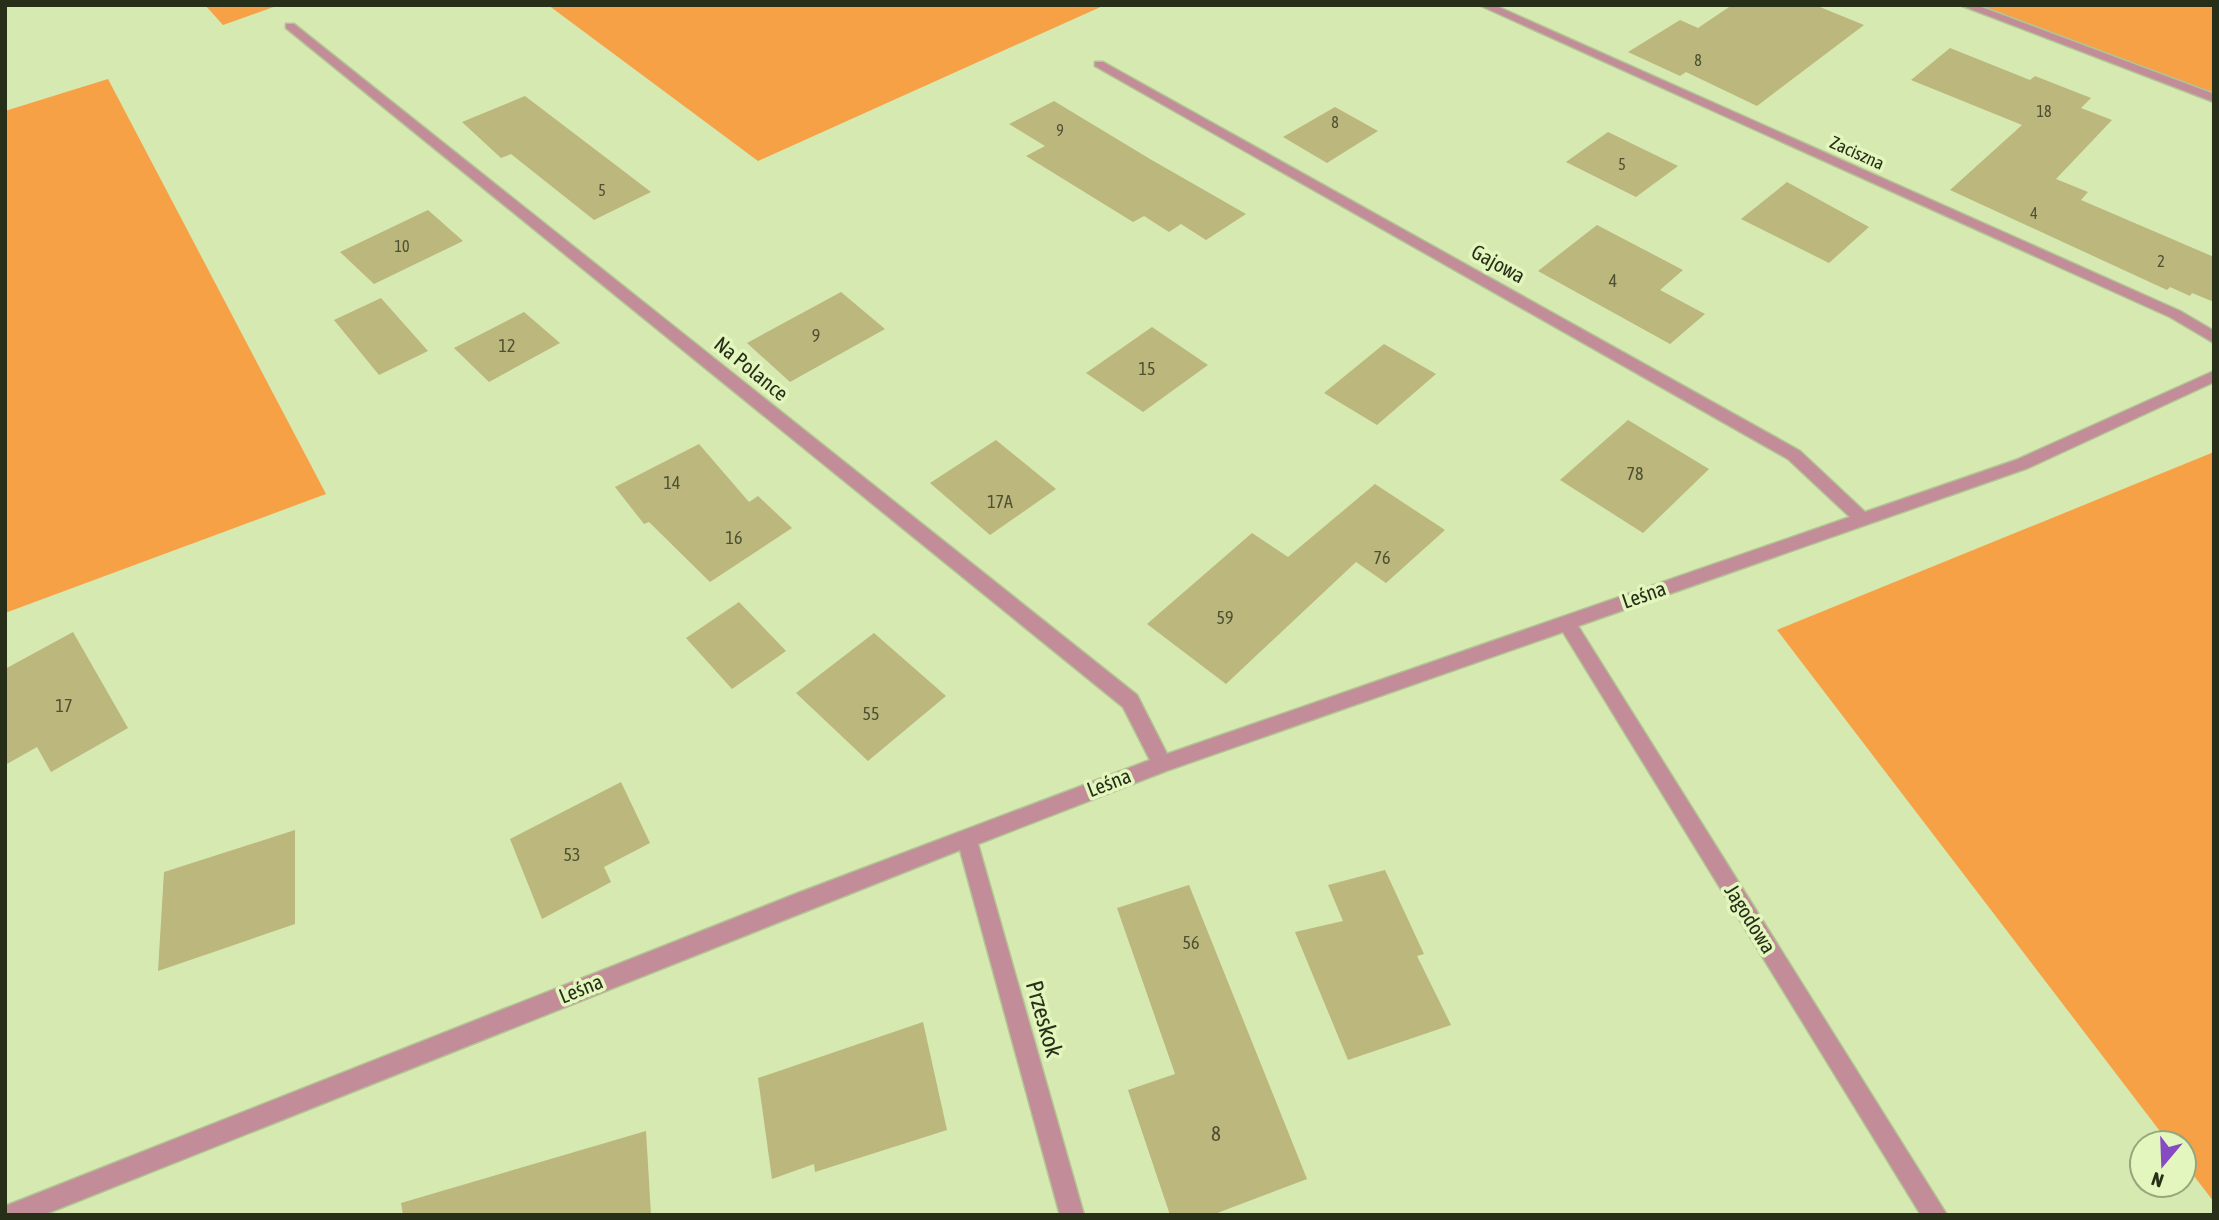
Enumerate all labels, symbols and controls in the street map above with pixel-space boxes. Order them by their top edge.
house number: 8 [1694,51,1702,69]
house number: 18 [2036,102,2052,120]
house number: 8 [1331,113,1339,131]
house number: 9 [1056,121,1064,139]
street label: Zaciszna [1827,131,1888,174]
house number: 5 [1618,155,1626,173]
house number: 5 [598,181,606,199]
house number: 4 [2030,204,2038,222]
house number: 10 [394,237,410,255]
street label: Gajowa [1468,239,1529,288]
house number: 2 [2157,252,2165,270]
house number: 4 [1609,270,1617,291]
house number: 9 [812,325,820,346]
street label: Na Polance [710,331,793,405]
house number: 12 [499,335,515,356]
house number: 15 [1139,358,1155,379]
house number: 78 [1627,463,1643,484]
house number: 14 [664,472,680,493]
house number: 17A [987,491,1013,512]
house number: 16 [726,527,742,548]
house number: 76 [1374,547,1390,568]
street label: Leśna [1618,575,1669,613]
house number: 59 [1217,607,1233,628]
house number: 17 [56,695,72,716]
house number: 55 [863,703,879,724]
street label: Leśna [1083,763,1134,801]
house number: 53 [564,844,580,865]
street label: Jagodowa [1720,880,1781,957]
house number: 56 [1183,932,1199,953]
street label: Leśna [555,969,606,1008]
street label: Przeskok [1021,977,1068,1061]
house number: 8 [1211,1121,1221,1145]
north arrow [2128,1129,2198,1199]
text: N [2149,1168,2166,1192]

